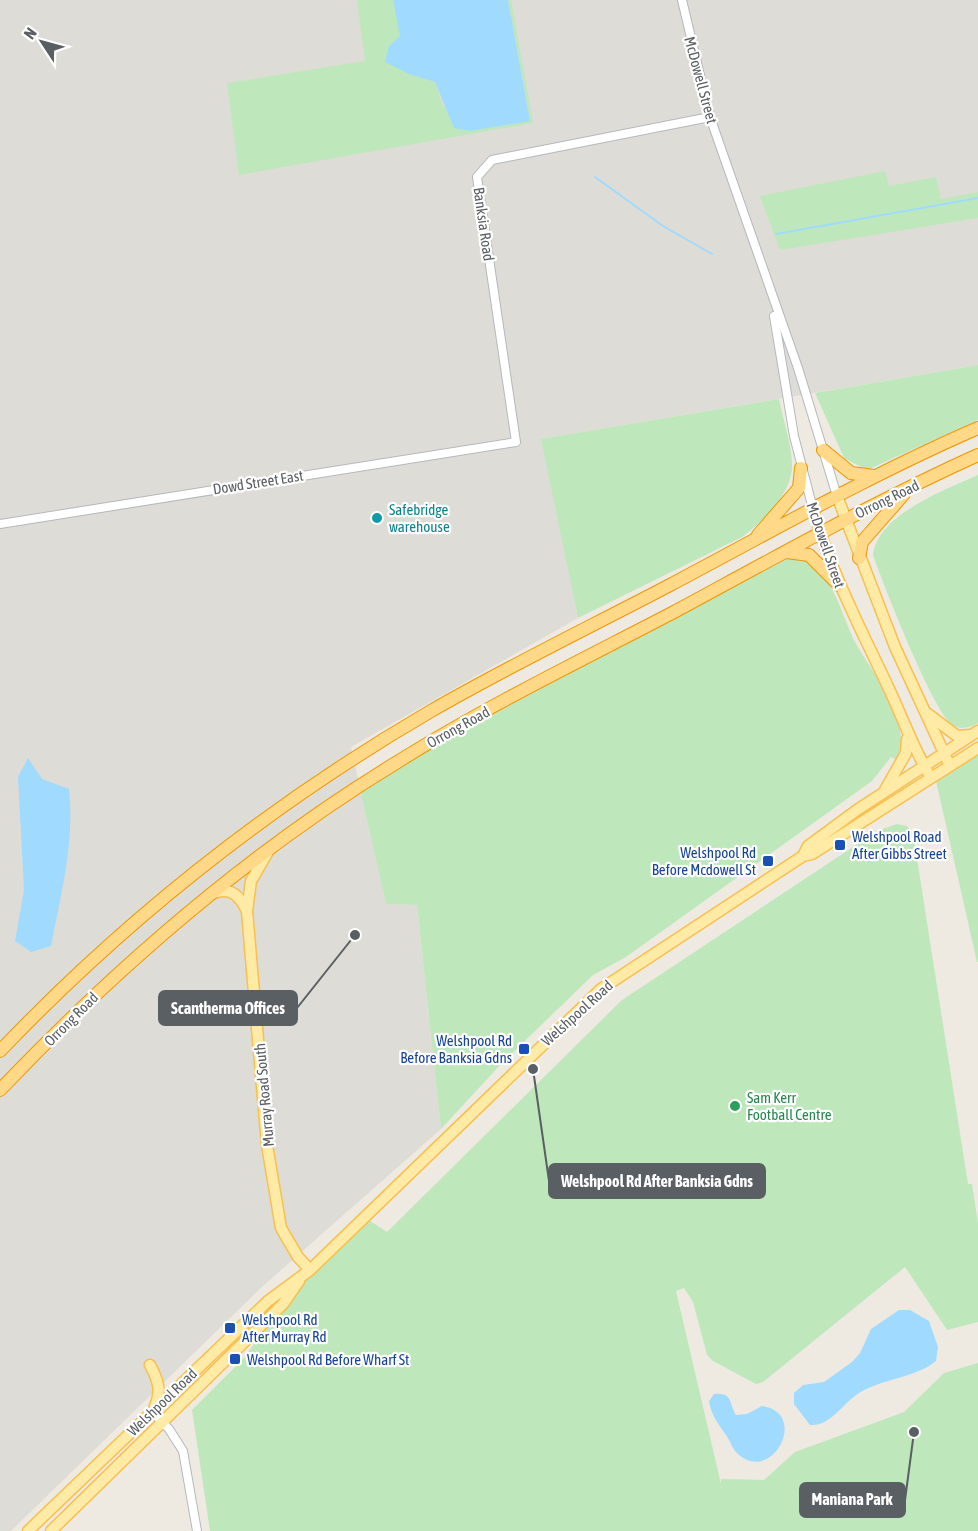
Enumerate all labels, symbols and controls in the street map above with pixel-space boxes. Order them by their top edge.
north arrow [12,12,72,72]
text: N [20,24,40,42]
street label: McDowell Street [681,35,721,125]
street label: Banksia Road [470,186,498,262]
street label: Dowd Street East [212,466,304,498]
street label: Orrong Road [852,476,922,522]
street label: McDowell Street [803,500,849,590]
place label: Safebridge warehouse [389,501,450,535]
marker: Safebridge warehouse [370,511,384,525]
street label: Orrong Road [424,703,492,751]
place label: Welshpool Road After Gibbs Street [852,828,947,862]
marker: Welshpool Road After Gibbs Street [833,838,847,852]
place label: Welshpool Rd Before Mcdowell St [652,844,756,878]
marker: Welshpool Rd Before Mcdowell St [761,854,775,868]
street label: Welshpool Road [538,977,616,1049]
street label: Orrong Road [41,989,101,1049]
callout: Scantherma Offices [159,991,297,1025]
text: Scantherma Offices [171,999,285,1017]
place label: Welshpool Rd Before Banksia Gdns [400,1032,512,1066]
street label: Murray Road South [251,1042,277,1148]
marker: Welshpool Rd Before Banksia Gdns [517,1042,531,1056]
place label: Sam Kerr Football Centre [747,1089,832,1123]
marker: Sam Kerr Football Centre [728,1099,742,1113]
callout: Welshpool Rd After Banksia Gdns [549,1164,765,1198]
text: Welshpool Rd After Banksia Gdns [560,1172,753,1190]
place label: Welshpool Rd After Murray Rd [242,1311,327,1345]
marker: Welshpool Rd After Murray Rd [223,1321,237,1335]
place label: Welshpool Rd Before Wharf St [247,1351,409,1368]
marker: Welshpool Rd Before Wharf St [228,1352,242,1366]
street label: Welshpool Road [124,1365,200,1439]
callout: Maniana Park [800,1483,905,1517]
text: Maniana Park [811,1490,894,1508]

